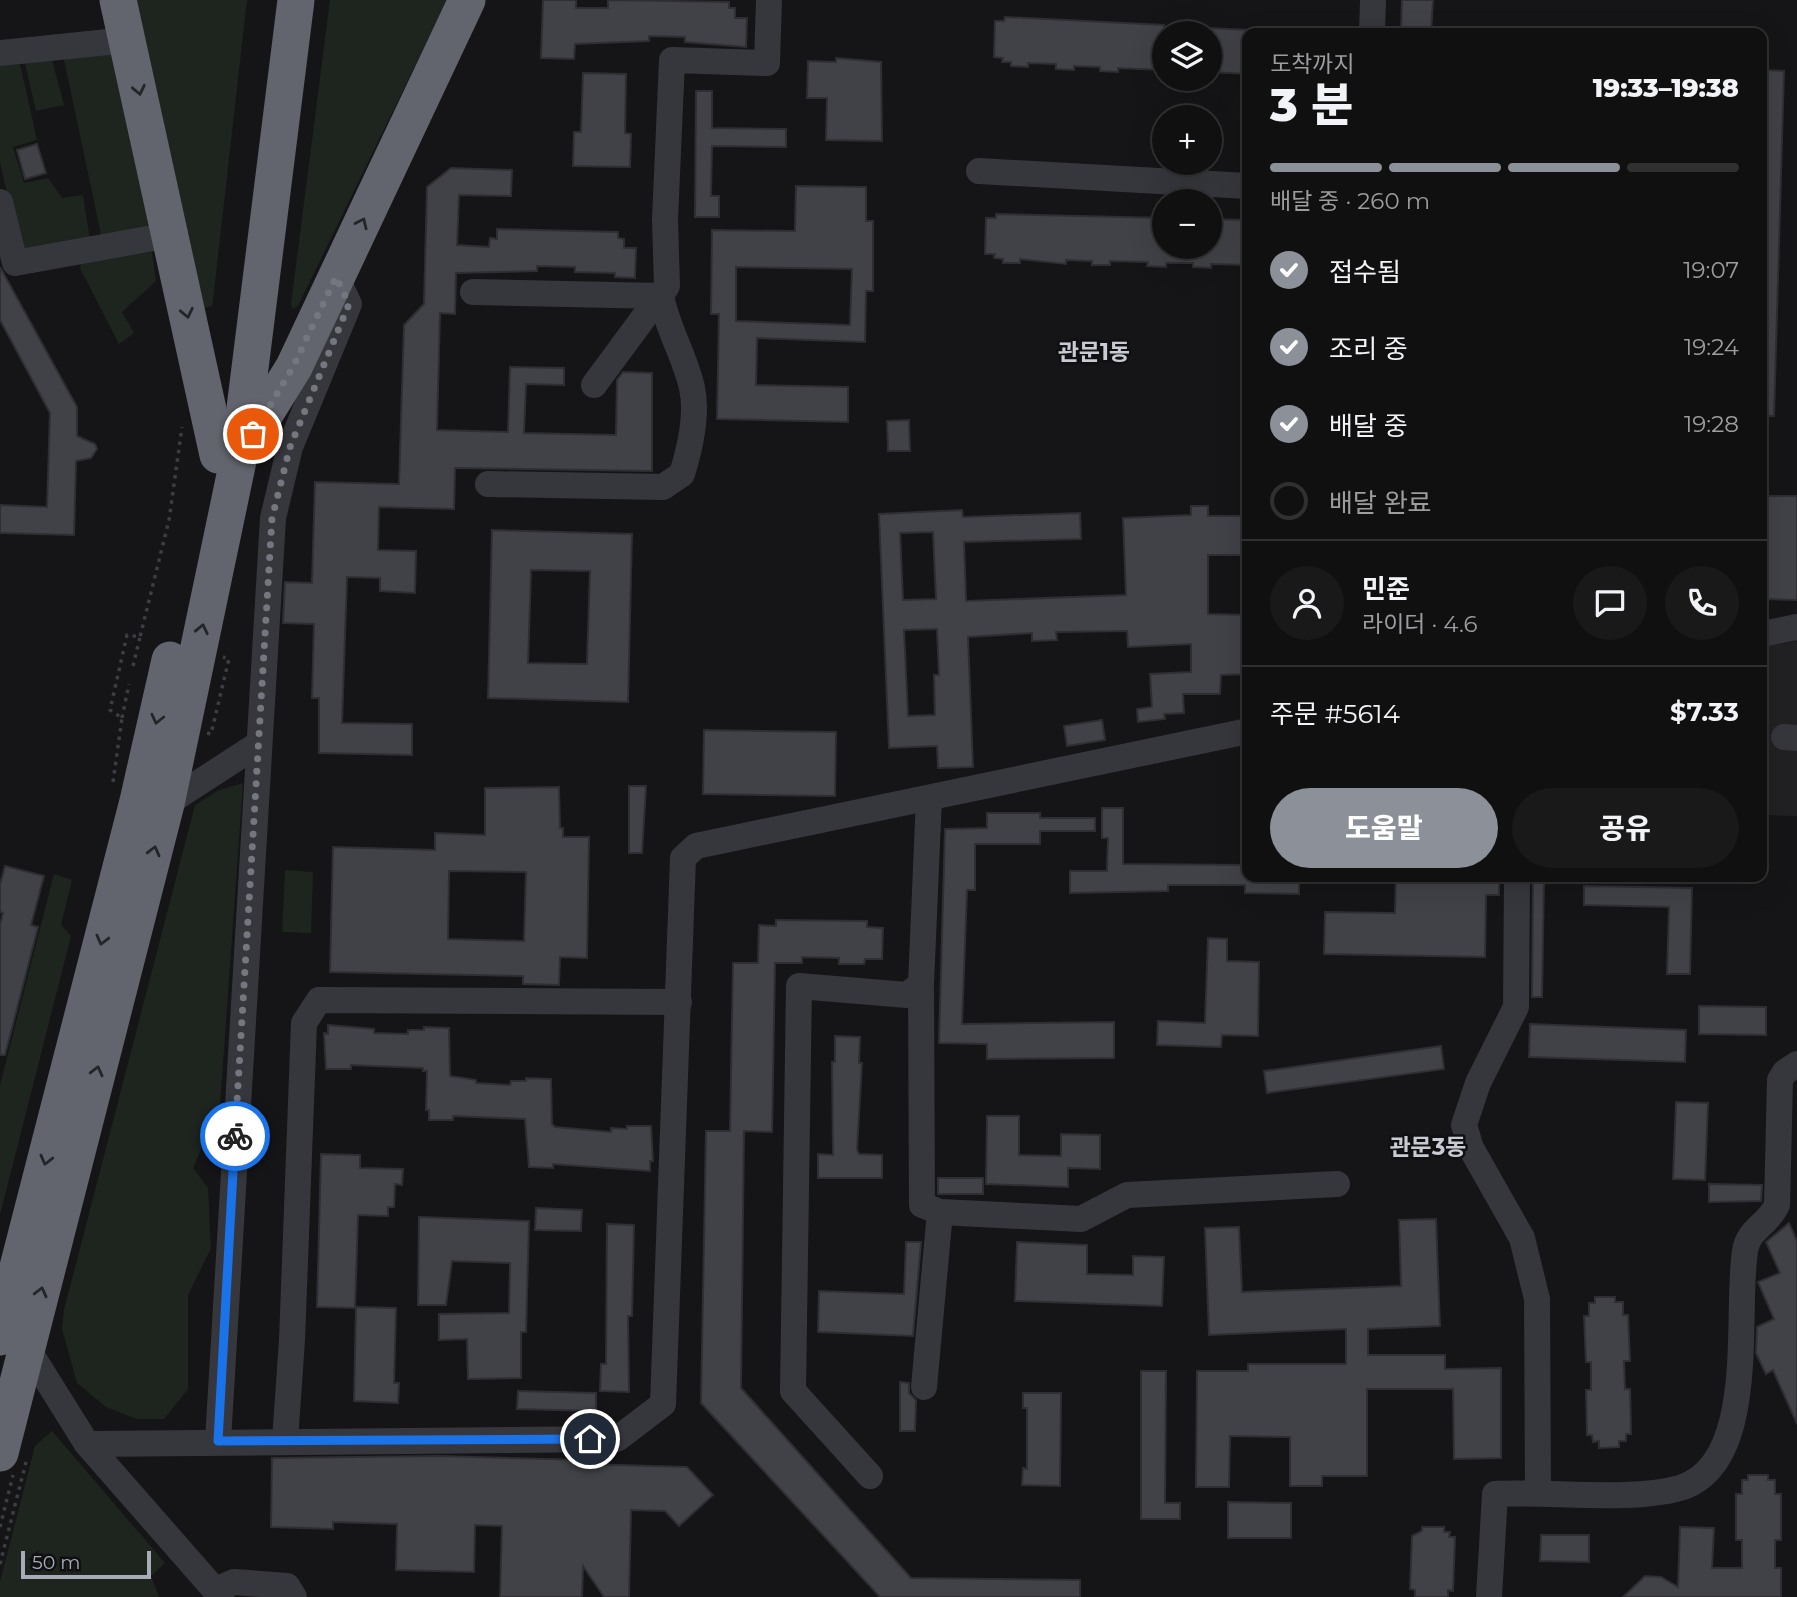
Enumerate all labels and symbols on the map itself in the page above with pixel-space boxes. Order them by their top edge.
one-way arrow [130,84,145,96]
one-way arrow [354,217,368,230]
one-way arrow [179,307,194,319]
district label: 관문1동 [1058,338,1130,366]
pin [223,404,283,464]
one-way arrow [194,623,209,635]
one-way arrow [151,713,165,725]
one-way arrow [146,845,160,857]
one-way arrow [96,934,110,946]
one-way arrow [89,1065,103,1077]
courier [200,1101,270,1171]
district label: 관문3동 [1389,1133,1467,1161]
one-way arrow [39,1154,54,1166]
one-way arrow [33,1286,47,1298]
pin [560,1409,620,1469]
scale bar [21,1548,150,1580]

